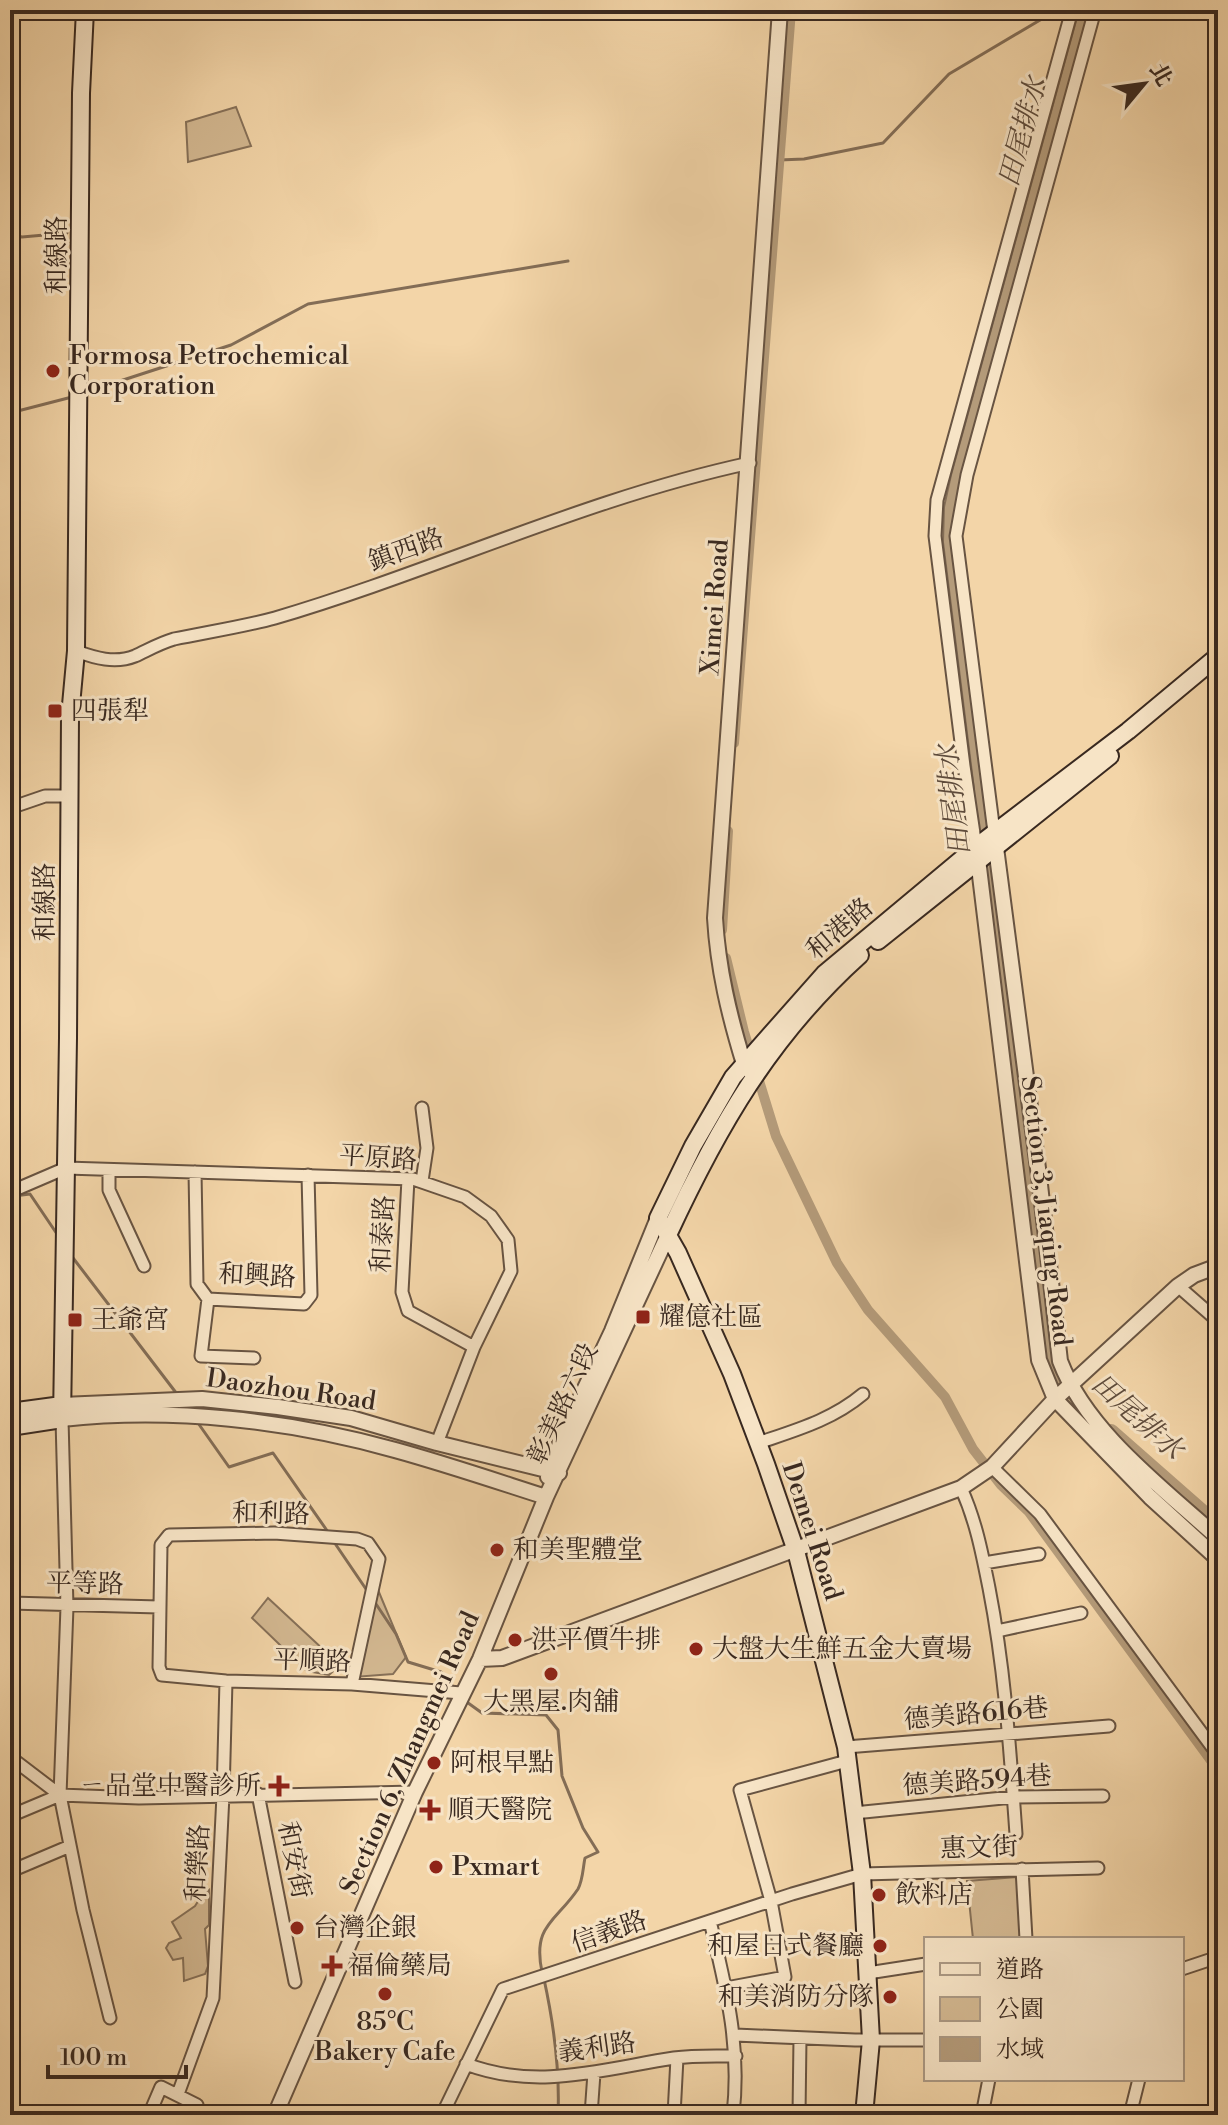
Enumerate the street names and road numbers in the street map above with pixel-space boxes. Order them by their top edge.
street label: 和線路 [41,216,73,294]
street label: 鎮西路 [364,522,448,578]
street label: Ximei Road [694,538,736,677]
street label: 和線路 [29,863,61,941]
street label: 和港路 [800,891,880,967]
street label: Section 3, Jiaqing Road [1014,1074,1078,1348]
street label: 平原路 [338,1139,418,1177]
street label: 和泰路 [365,1194,401,1274]
street label: 和興路 [217,1258,297,1294]
street label: 彰美路六段 [521,1338,605,1470]
street label: Daozhou Road [204,1362,378,1418]
street label: Demei Road [775,1458,849,1604]
street label: 和利路 [232,1497,310,1531]
street label: 平等路 [46,1567,124,1601]
street label: Section 6, Zhangmei Road [333,1606,487,1899]
street label: 平順路 [272,1644,352,1678]
street label: 德美路616巷 [902,1692,1050,1736]
street label: 德美路594巷 [901,1760,1053,1802]
street label: 和安街 [271,1819,317,1901]
street label: 和樂路 [180,1823,216,1903]
street label: 惠文街 [939,1831,1019,1865]
street label: 信義路 [567,1904,651,1960]
street label: 義利路 [556,2027,638,2069]

